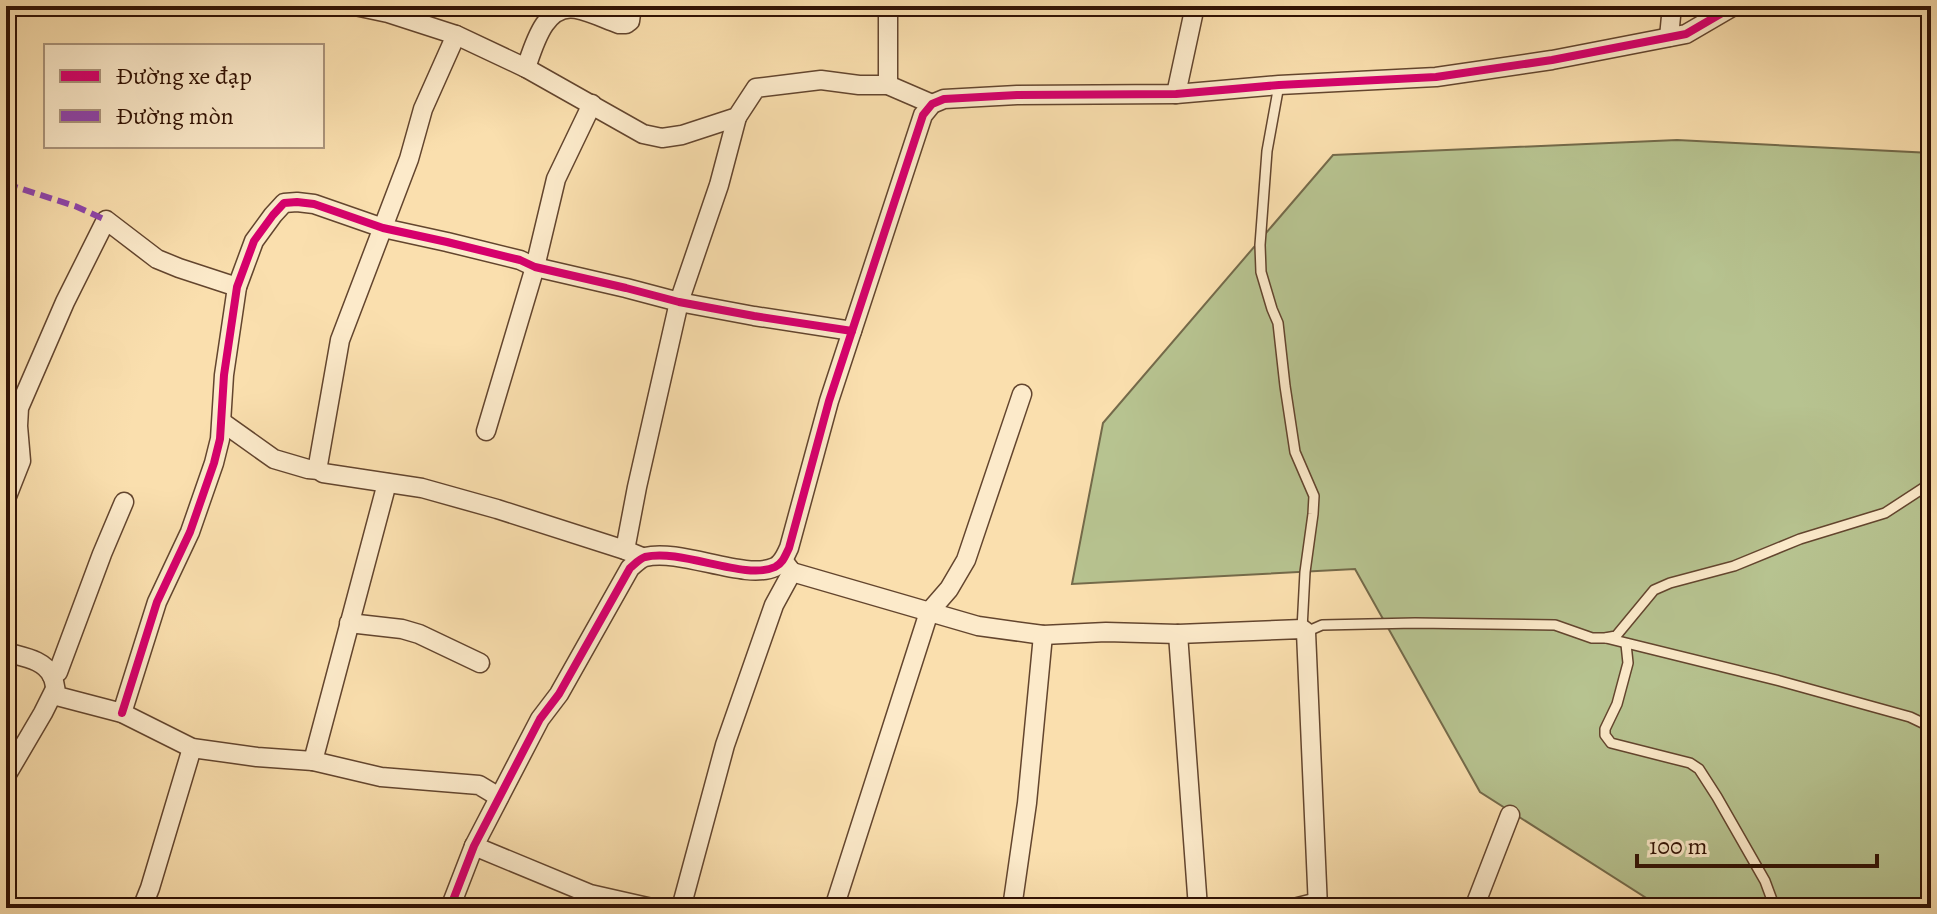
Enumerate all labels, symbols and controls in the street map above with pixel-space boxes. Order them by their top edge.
legend [44,44,324,148]
text: Đường xe đạp [116,60,252,92]
text: Đường mòn [116,100,234,132]
scale bar [1637,818,1877,868]
text: 100 m [1649,830,1708,862]

